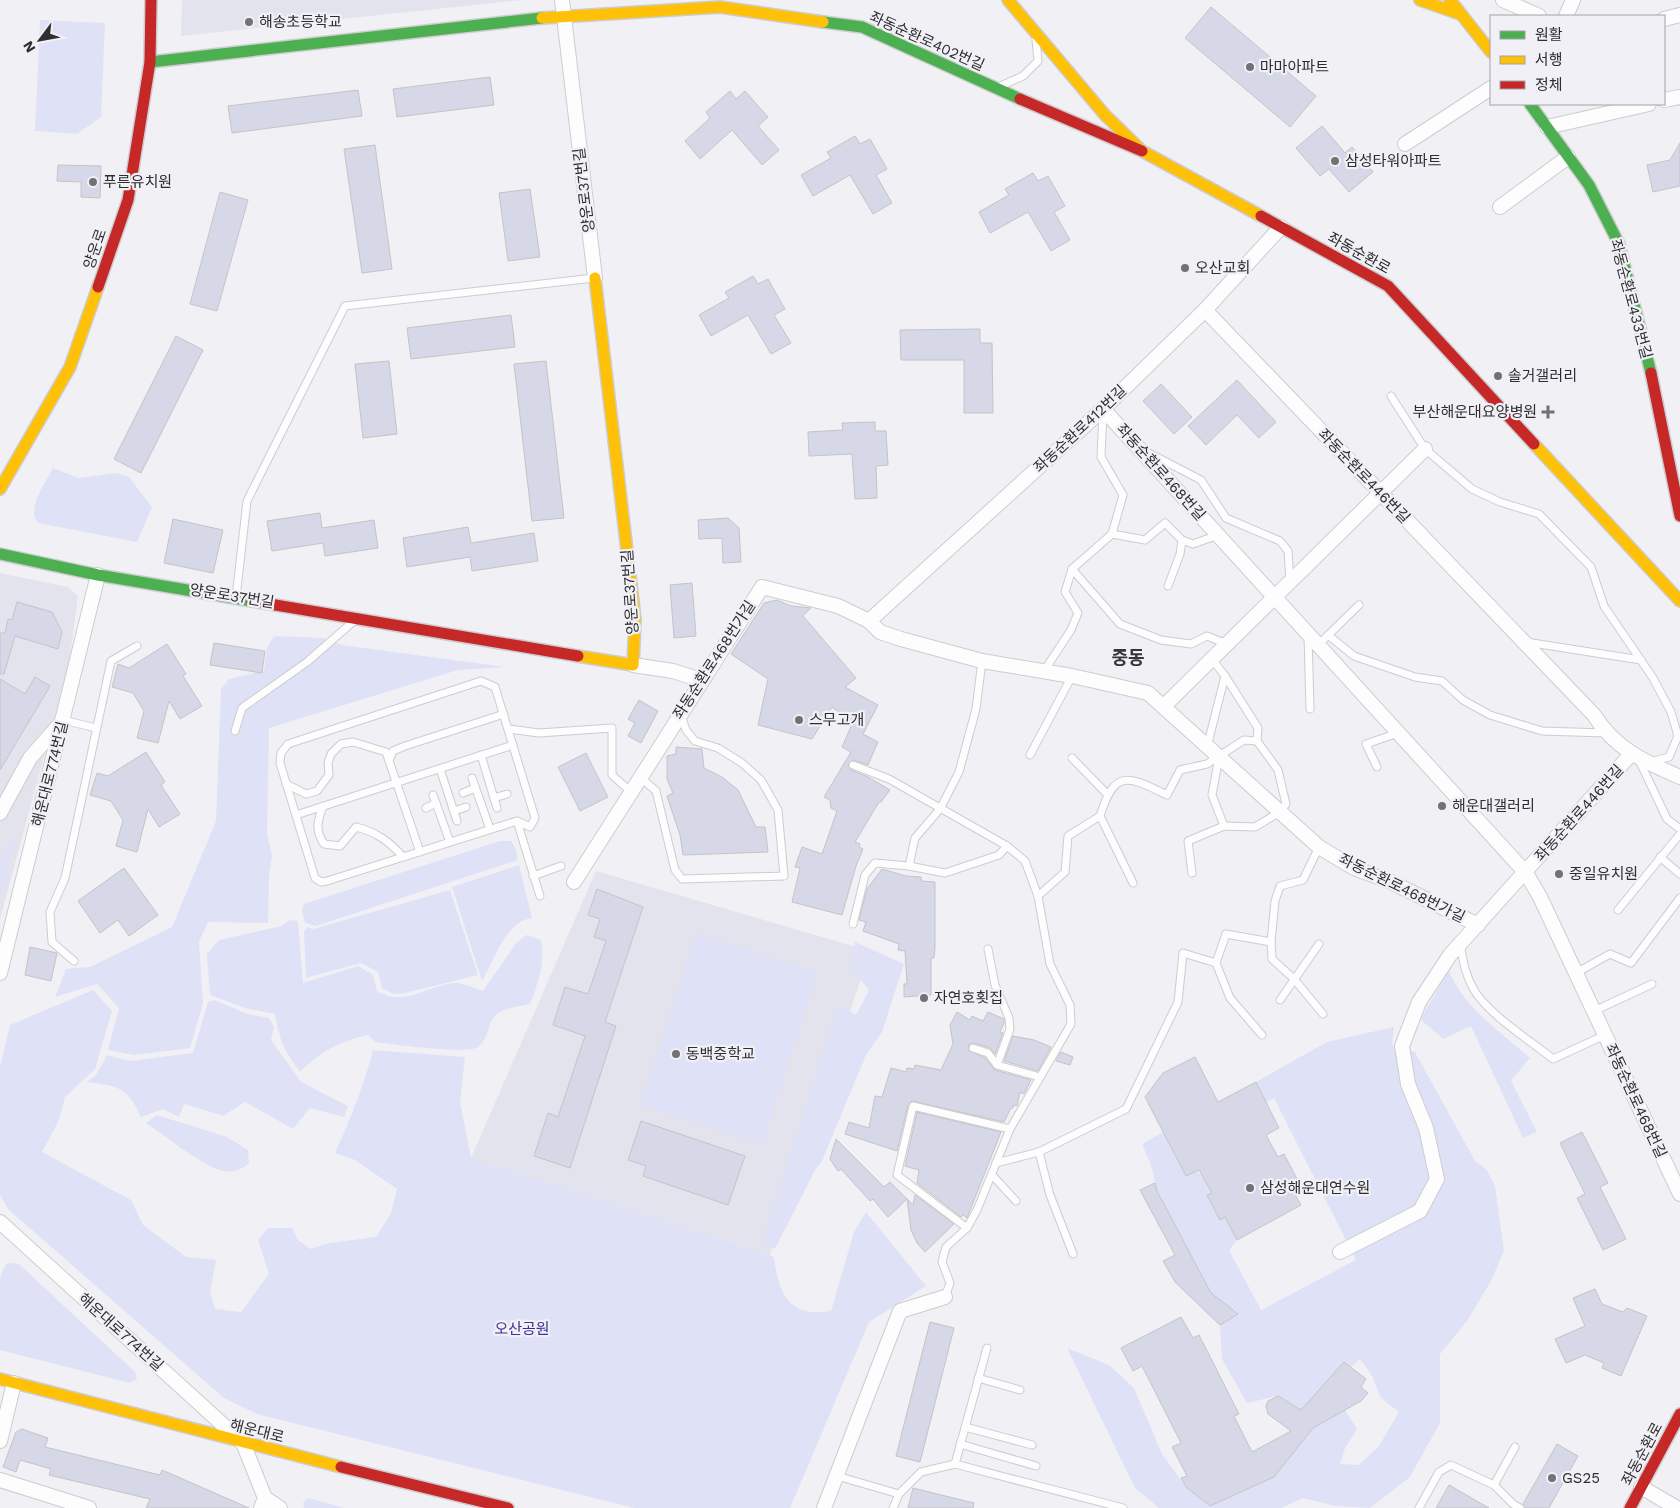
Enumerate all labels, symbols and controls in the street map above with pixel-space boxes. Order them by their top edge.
street label: 좌동순환로402번길 [867,8,987,74]
place label: 해송초등학교 [259,13,342,31]
north arrow [15,15,65,65]
legend [1490,15,1665,105]
marker: 해송초등학교 [243,16,255,28]
text: 원활 [1535,26,1563,44]
text: N [19,38,39,56]
text: 서행 [1535,51,1563,69]
place label: 마마아파트 [1260,58,1329,76]
marker: 마마아파트 [1244,61,1256,73]
text: 정체 [1535,76,1563,94]
street label: 양운로37번길 [570,146,598,234]
place label: 삼성타워아파트 [1345,152,1442,170]
marker: 삼성타워아파트 [1329,155,1341,167]
place label: 푸른유치원 [103,173,172,191]
marker: 푸른유치원 [87,176,99,188]
street label: 양운로 [80,226,110,272]
street label: 좌동순환로 [1324,228,1394,278]
street label: 좌동순환로433번길 [1606,237,1656,361]
place label: 오산교회 [1195,259,1250,277]
marker: 오산교회 [1179,262,1191,274]
place label: 솔거갤러리 [1508,367,1577,385]
marker: 솔거갤러리 [1492,370,1504,382]
street label: 좌동순환로412번길 [1030,381,1130,477]
place label: 부산해운대요양병원 [1413,403,1537,421]
marker: 부산해운대요양병원 [1541,405,1555,419]
street label: 좌동순환로468번길 [1113,420,1209,524]
street label: 좌동순환로446번길 [1314,425,1414,527]
street label: 양운로37번길 [618,549,642,635]
street label: 양운로37번길 [188,580,276,612]
street label: 좌동순환로468번가길 [669,597,759,723]
district label: 중동 [1111,647,1145,668]
place label: 스무고개 [809,711,864,729]
marker: 스무고개 [793,714,805,726]
street label: 해운대로774번길 [28,720,72,828]
street label: 좌동순환로446번길 [1531,761,1627,865]
place label: 해운대갤러리 [1452,797,1535,815]
marker: 해운대갤러리 [1436,800,1448,812]
street label: 좌동순환로468번가길 [1336,850,1468,926]
place label: 중일유치원 [1569,865,1638,883]
marker: 중일유치원 [1553,868,1565,880]
place label: 자연호횟집 [934,989,1003,1007]
marker: 자연호횟집 [918,992,930,1004]
street label: 좌동순환로468번길 [1602,1041,1670,1161]
place label: 동백중학교 [686,1045,755,1063]
marker: 동백중학교 [670,1048,682,1060]
place label: 삼성해운대연수원 [1260,1179,1370,1197]
marker: 삼성해운대연수원 [1244,1182,1256,1194]
street label: 해운대로774번길 [75,1289,167,1375]
park label: 오산공원 [494,1320,550,1338]
street label: 해운대로 [228,1416,286,1446]
street label: 좌동순환로 [1618,1419,1666,1489]
place label: GS25 [1562,1469,1600,1487]
marker: GS25 [1546,1472,1558,1484]

